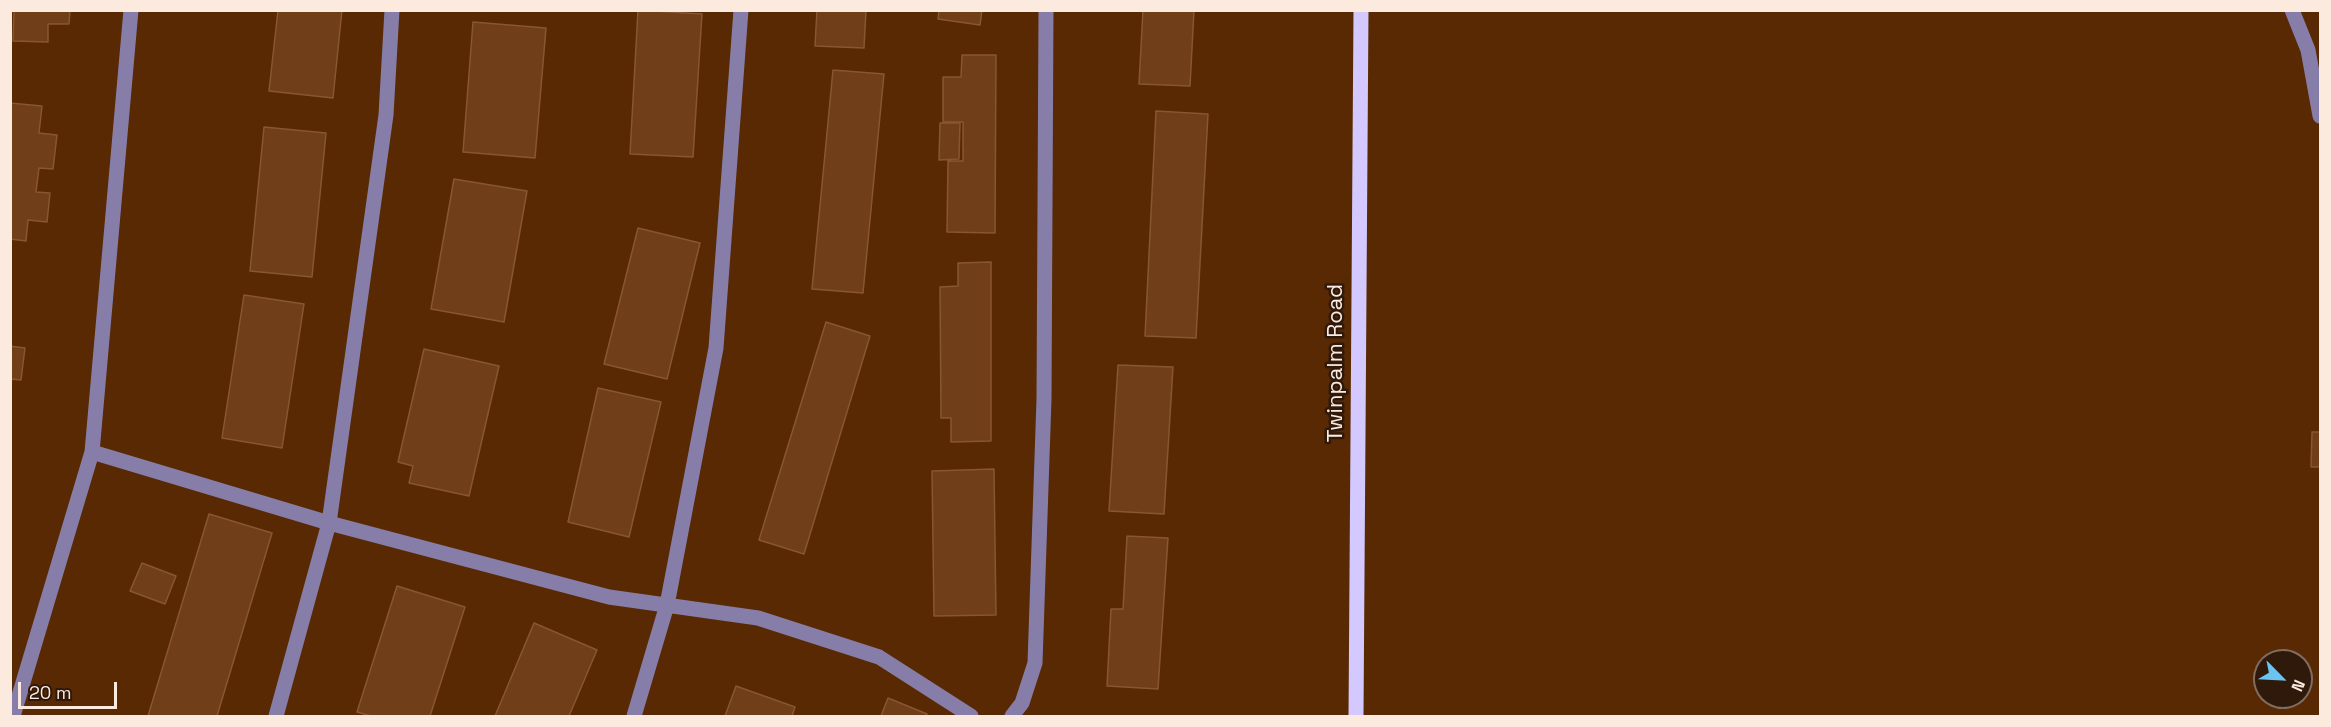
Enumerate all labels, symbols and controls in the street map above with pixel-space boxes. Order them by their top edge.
street label: Twinpalm Road [1323,284,1349,442]
north arrow [2253,649,2313,709]
scale bar [21,670,120,708]
text: N [2286,677,2310,695]
text: 20 m [29,681,72,704]

